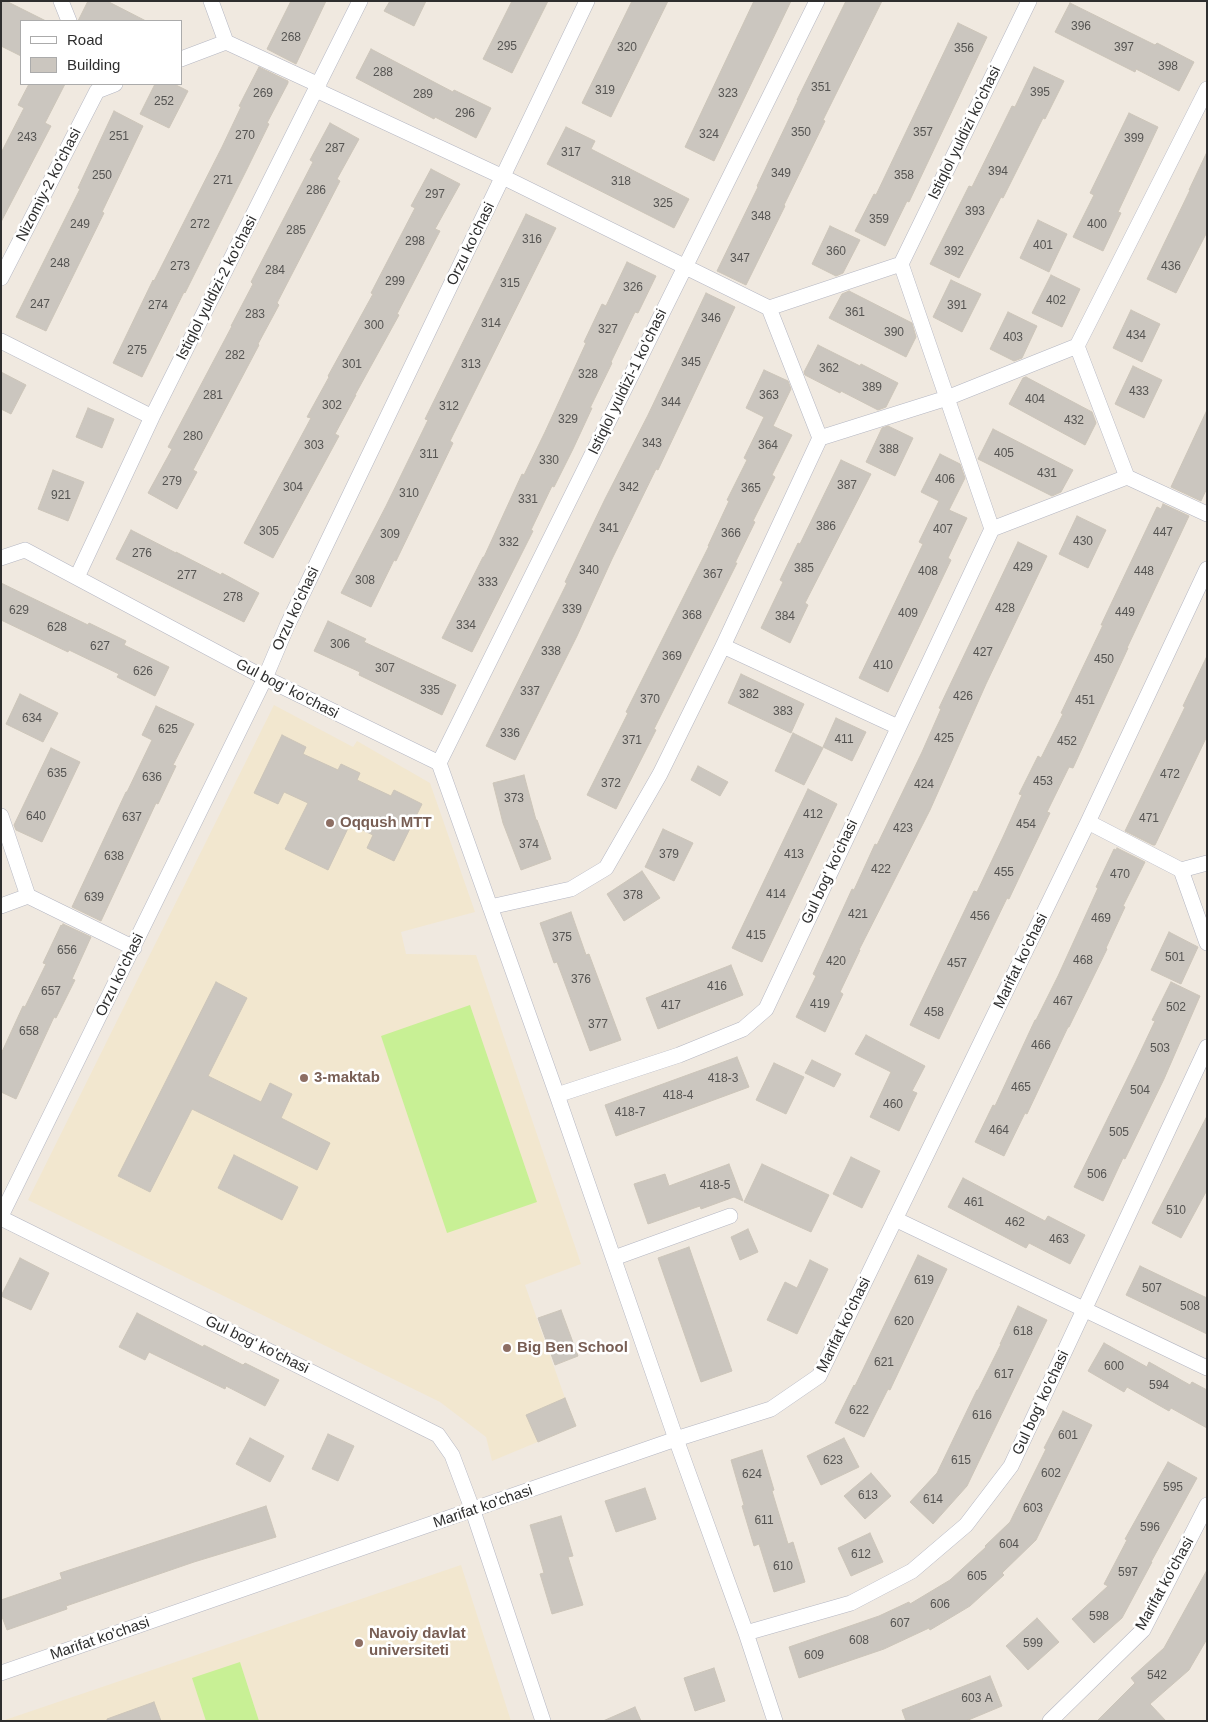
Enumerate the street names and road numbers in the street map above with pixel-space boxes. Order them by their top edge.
street label: Istiqlol yuldizi ko'chasi [925,63,1005,203]
street label: Nizomiy-2 ko'chasi [13,125,85,245]
street label: Orzu ko'chasi [443,199,499,289]
street label: Istiqlol yuldizi-2 ko'chasi [173,213,261,363]
street label: Istiqlol yuldizi-1 ko'chasi [585,306,671,458]
street label: Orzu ko'chasi [269,564,323,654]
street label: Gul bog' ko'chasi [232,655,342,723]
street label: Gul bog' ko'chasi [798,817,862,927]
street label: Marifat ko'chasi [990,910,1052,1012]
street label: Orzu ko'chasi [92,930,148,1020]
street label: Marifat ko'chasi [813,1274,875,1376]
street label: Gul bog' ko'chasi [202,1312,312,1378]
street label: Gul bog' ko'chasi [1009,1348,1073,1458]
street label: Marifat ko'chasi [431,1482,535,1532]
street label: Marifat ko'chasi [1132,1534,1198,1634]
street label: Marifat ko'chasi [48,1614,152,1664]

